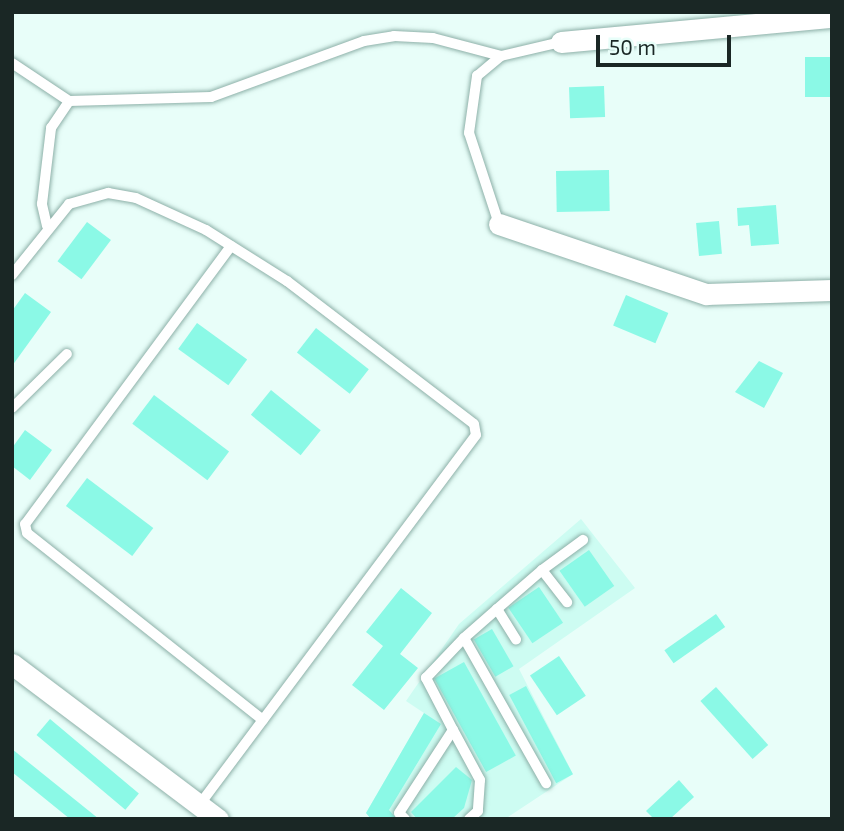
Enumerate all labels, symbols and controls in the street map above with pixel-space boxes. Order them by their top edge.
scale bar [599,21,734,65]
text: 50 m [609,34,656,59]

